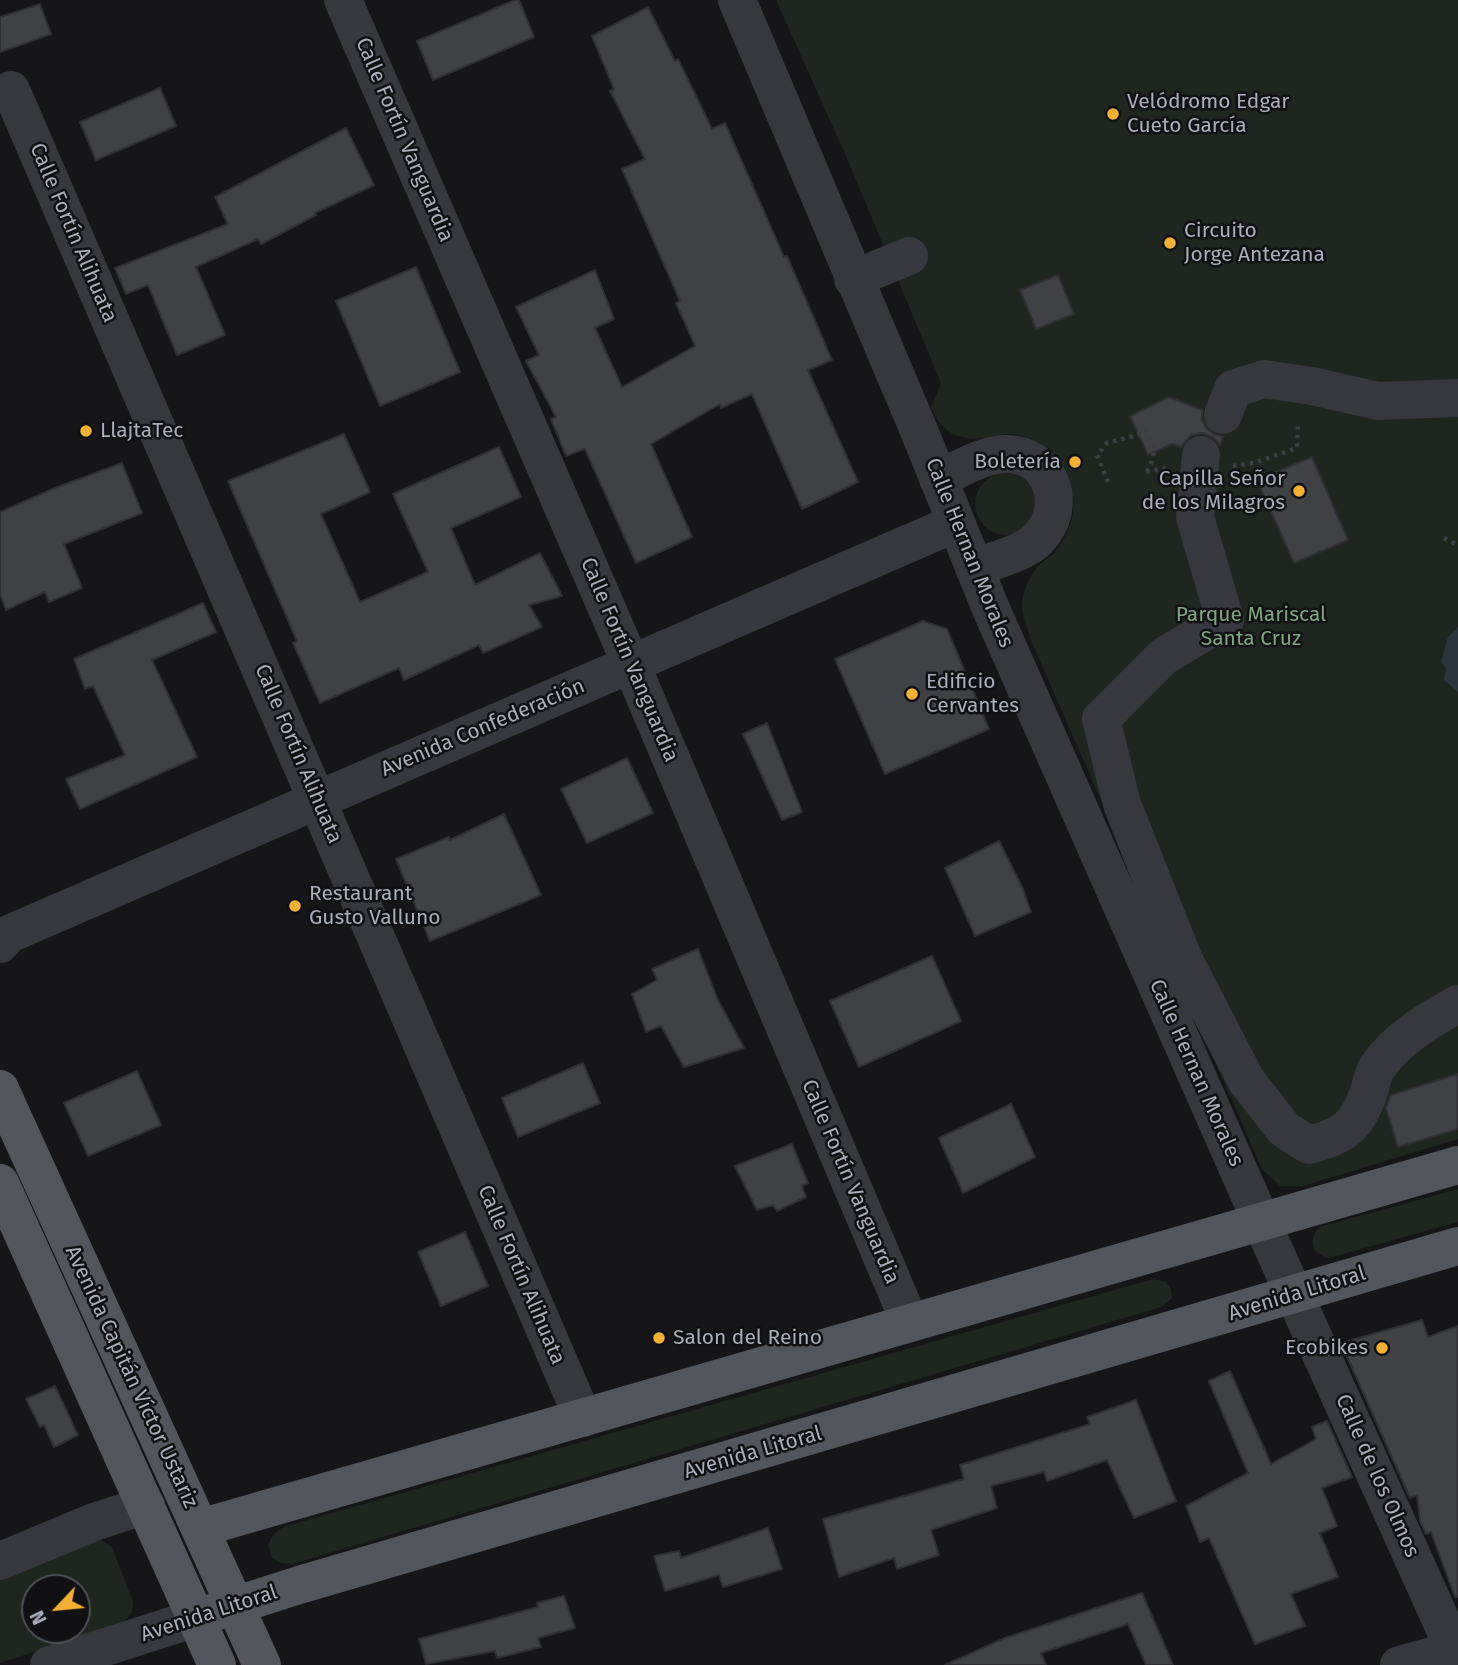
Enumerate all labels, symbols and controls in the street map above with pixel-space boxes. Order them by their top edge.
street label: Calle Fortín Vanguardia [349,34,459,246]
place label: Velódromo Edgar Cueto García [1127,89,1289,139]
marker: Velódromo Edgar Cueto García [1105,106,1121,122]
street label: Calle Fortín Alihuata [24,140,122,326]
place label: Circuito Jorge Antezana [1184,218,1325,268]
marker: Circuito Jorge Antezana [1162,235,1178,251]
place label: LlajtaTec [100,418,183,444]
marker: LlajtaTec [78,423,94,439]
place label: Boletería [974,449,1061,475]
marker: Boletería [1067,454,1083,470]
street label: Calle Hernan Morales [920,455,1018,651]
place label: Capilla Señor de los Milagros [1142,466,1285,516]
marker: Capilla Señor de los Milagros [1291,483,1307,499]
street label: Calle Fortín Vanguardia [574,554,684,766]
park label: Parque Mariscal Santa Cruz [1176,602,1326,652]
street label: Calle Fortín Alihuata [249,661,347,847]
place label: Edificio Cervantes [926,669,1019,719]
street label: Avenida Confederación [377,674,589,782]
marker: Edificio Cervantes [904,686,920,702]
place label: Restaurant Gusto Valluno [309,881,441,931]
marker: Restaurant Gusto Valluno [287,898,303,914]
street label: Calle Hernan Morales [1143,976,1249,1170]
street label: Calle Fortín Vanguardia [795,1076,905,1288]
street label: Calle Fortín Alihuata [472,1182,570,1368]
street label: Avenida Capitán Víctor Ustariz [59,1242,203,1512]
street label: Avenida Litoral [1225,1261,1369,1327]
place label: Salon del Reino [673,1325,822,1351]
marker: Salon del Reino [651,1330,667,1346]
place label: Ecobikes [1285,1335,1368,1361]
marker: Ecobikes [1374,1340,1390,1356]
street label: Calle de los Olmos [1330,1390,1424,1562]
street label: Avenida Litoral [681,1421,825,1485]
north arrow [21,1574,91,1644]
street label: Avenida Litoral [138,1580,280,1648]
text: N [25,1607,52,1628]

